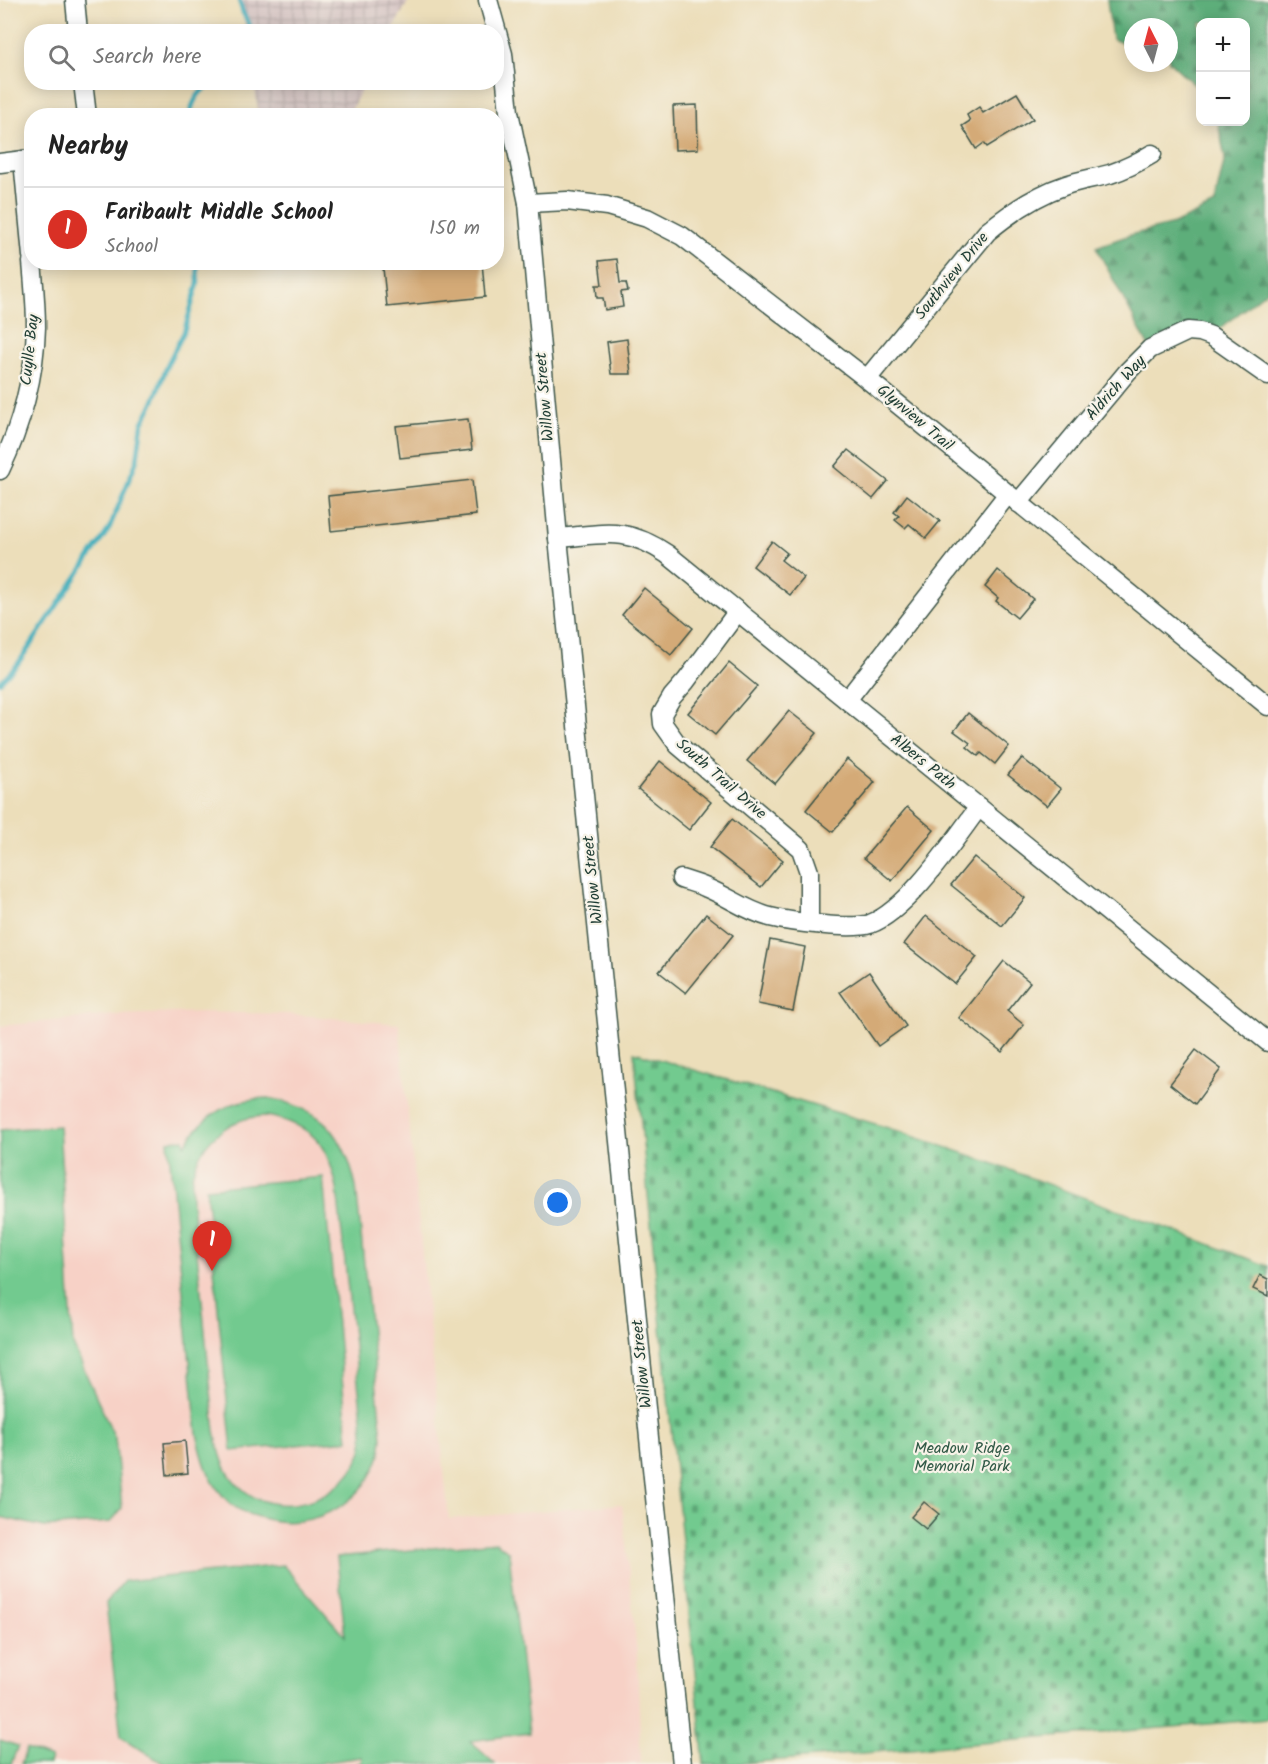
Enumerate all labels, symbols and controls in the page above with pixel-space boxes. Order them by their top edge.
north arrow [1124,18,1178,72]
map controls [1196,18,1250,126]
button: + [1196,18,1250,72]
search box [24,24,504,90]
text: Search here [93,40,201,75]
icon: search [45,41,78,74]
button: − [1196,72,1250,126]
text: Nearby [48,126,128,168]
text: Faribault Middle School [105,196,333,231]
text: 1 [64,213,71,245]
text: 150 m [429,213,480,245]
street label: Southview Drive [909,227,995,325]
text: School [105,231,158,263]
street label: Cuylle Bay [14,313,46,387]
street label: Aldrich Way [1080,349,1153,426]
street label: Willow Street [529,351,561,443]
street label: Glynview Trail [871,378,959,458]
street label: Albers Path [885,728,961,796]
street label: South Trail Drive [670,732,772,826]
street label: Willow Street [576,834,610,926]
your location [543,1188,572,1217]
pin: 1 [192,1222,232,1271]
street label: Willow Street [625,1318,659,1410]
park label: Meadow Ridge Memorial Park [914,1436,1010,1479]

